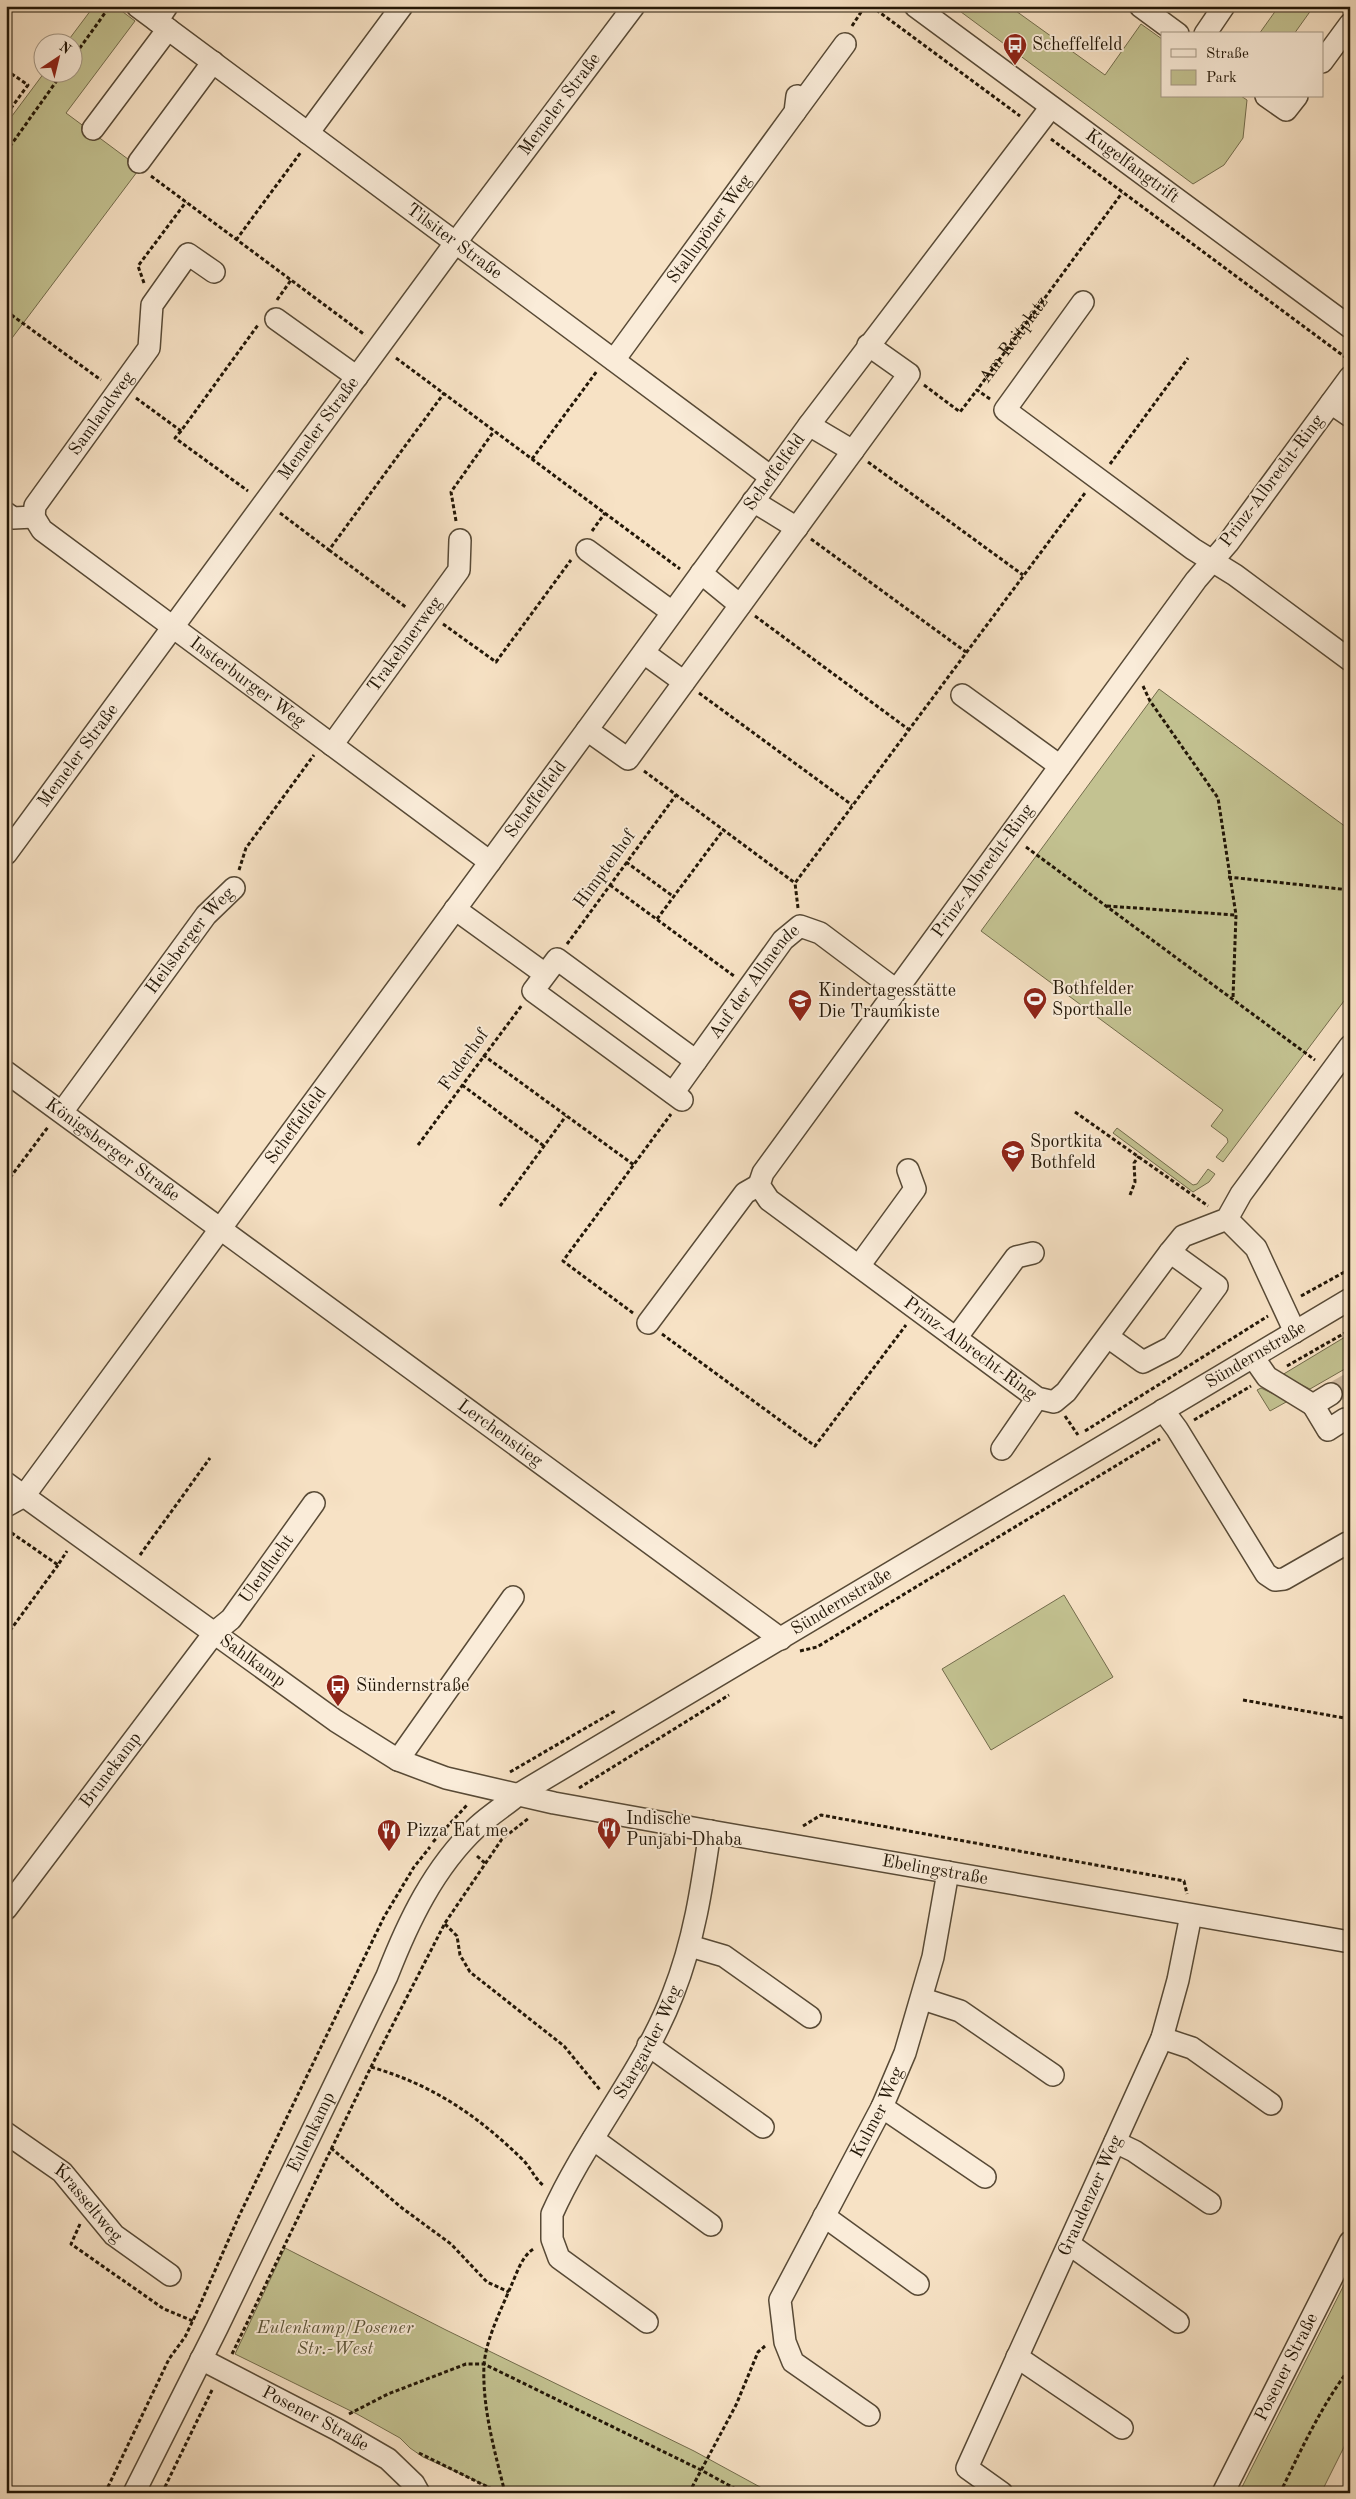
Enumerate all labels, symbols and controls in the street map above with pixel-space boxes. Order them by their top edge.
north arrow [32,32,82,82]
bus stop icon: Scheffelfeld [1002,32,1028,66]
legend [1161,32,1324,98]
place label: Scheffelfeld [1032,36,1123,54]
text: N [56,39,74,57]
text: Straße [1206,47,1249,62]
street label: Memeler Straße [516,50,604,159]
text: Park [1206,71,1237,86]
street label: Kugelfangtrift [1082,126,1182,207]
street label: Stallupöner Weg [664,171,755,287]
street label: Tilsiter Straße [403,200,505,283]
street label: Am Reitplatz [976,293,1052,387]
street label: Samlandweg [66,368,138,459]
street label: Memeler Straße [275,374,362,484]
street label: Prinz-Albrecht-Ring [1217,411,1328,550]
street label: Scheffelfeld [741,430,809,514]
street label: Trakehnerweg [364,593,445,696]
street label: Insterburger Weg [186,634,309,731]
street label: Memeler Straße [35,701,122,811]
street label: Scheffelfeld [502,758,570,841]
street label: Prinz-Albrecht-Ring [929,801,1037,941]
street label: Himptenhof [571,826,640,911]
street label: Heilsberger Weg [142,884,238,997]
street label: Auf der Allmende [706,921,803,1042]
place label: Bothfelder Sporthalle [1052,980,1134,1019]
place label: Kindertagesstätte Die Traumkiste [818,982,956,1021]
sports icon: Bothfelder Sporthalle [1022,986,1048,1020]
school or university icon: Kindertagesstätte Die Traumkiste [787,988,813,1022]
street label: Fuderhof [436,1025,493,1094]
street label: Scheffelfeld [262,1084,330,1168]
street label: Königsberger Straße [42,1095,183,1205]
place label: Sportkita Bothfeld [1030,1133,1103,1172]
school or university icon: Sportkita Bothfeld [1000,1139,1026,1173]
street label: Prinz-Albrecht-Ring [900,1294,1040,1404]
street label: Sündernstraße [1202,1318,1309,1392]
street label: Lerchenstieg [454,1396,546,1470]
street label: Ulenflucht [236,1531,297,1607]
street label: Sündernstraße [788,1565,895,1639]
street label: Sahlkamp [216,1631,289,1691]
bus stop icon: Sündernstraße [325,1673,351,1707]
place label: Sündernstraße [356,1677,469,1695]
street label: Brunekamp [77,1729,145,1811]
place label: Indische Punjabi Dhaba [626,1810,742,1849]
restaurant icon: Indische Punjabi Dhaba [596,1816,622,1850]
restaurant icon: Pizza Eat me [376,1818,402,1852]
place label: Pizza Eat me [406,1822,508,1840]
street label: Ebelingstraße [881,1852,989,1888]
street label: Stargarder Weg [611,1983,684,2102]
street label: Kulmer Weg [848,2064,907,2161]
street label: Eulenkamp [285,2089,338,2175]
street label: Graudenzer Weg [1055,2132,1126,2259]
street label: Krasseltweg [51,2160,125,2247]
street label: Posener Straße [1252,2310,1321,2424]
park label: Eulenkamp/Posener Str.-West [256,2319,415,2358]
street label: Posener Straße [259,2383,372,2455]

